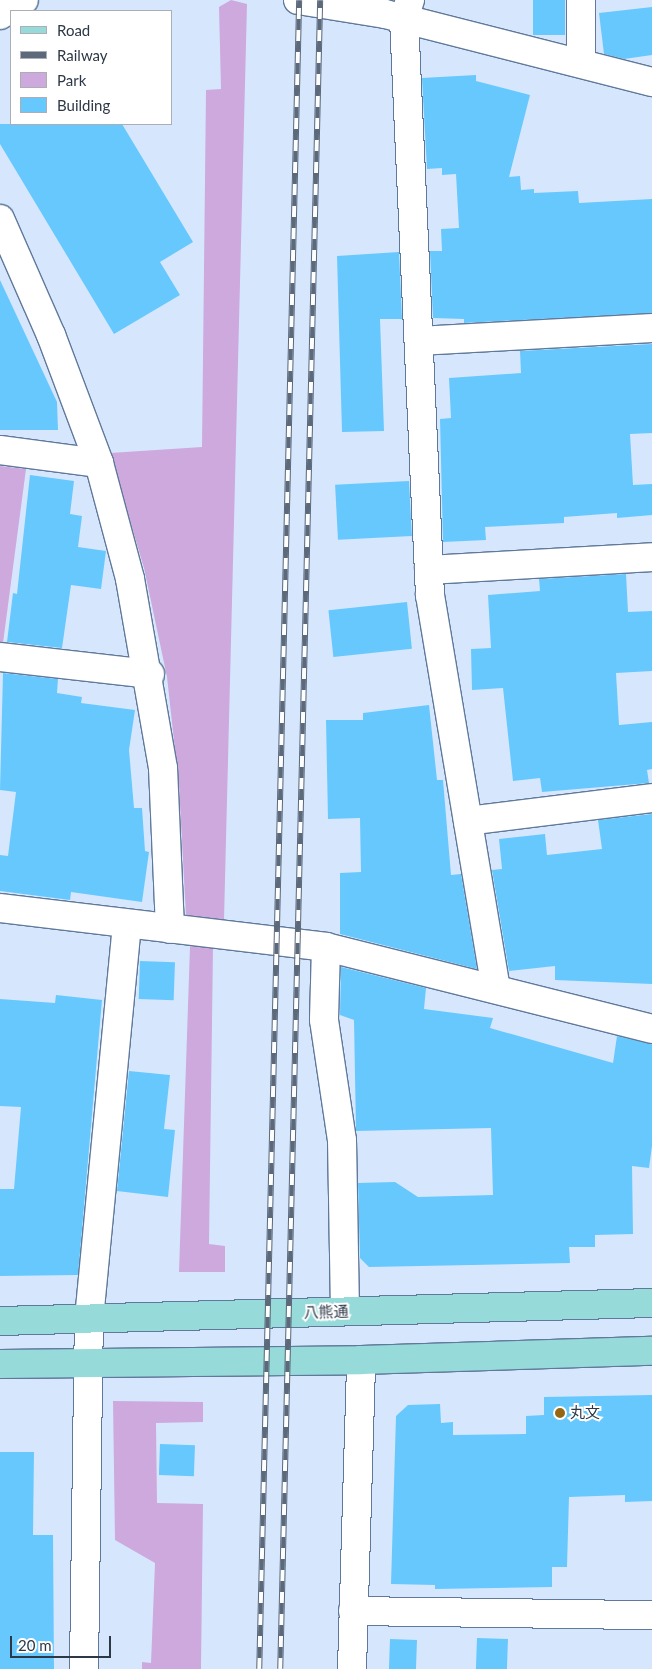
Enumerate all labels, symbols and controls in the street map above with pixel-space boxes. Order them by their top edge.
legend [10,10,172,125]
text: Road [57,21,90,39]
text: Railway [57,46,108,64]
text: Park [57,71,86,89]
text: Building [57,96,110,114]
street label: 八熊通 [303,1302,349,1322]
place label: 丸文 [570,1404,600,1422]
marker: 丸文 [554,1407,566,1419]
scale bar [12,1626,114,1658]
text: 20 m [18,1636,52,1654]

